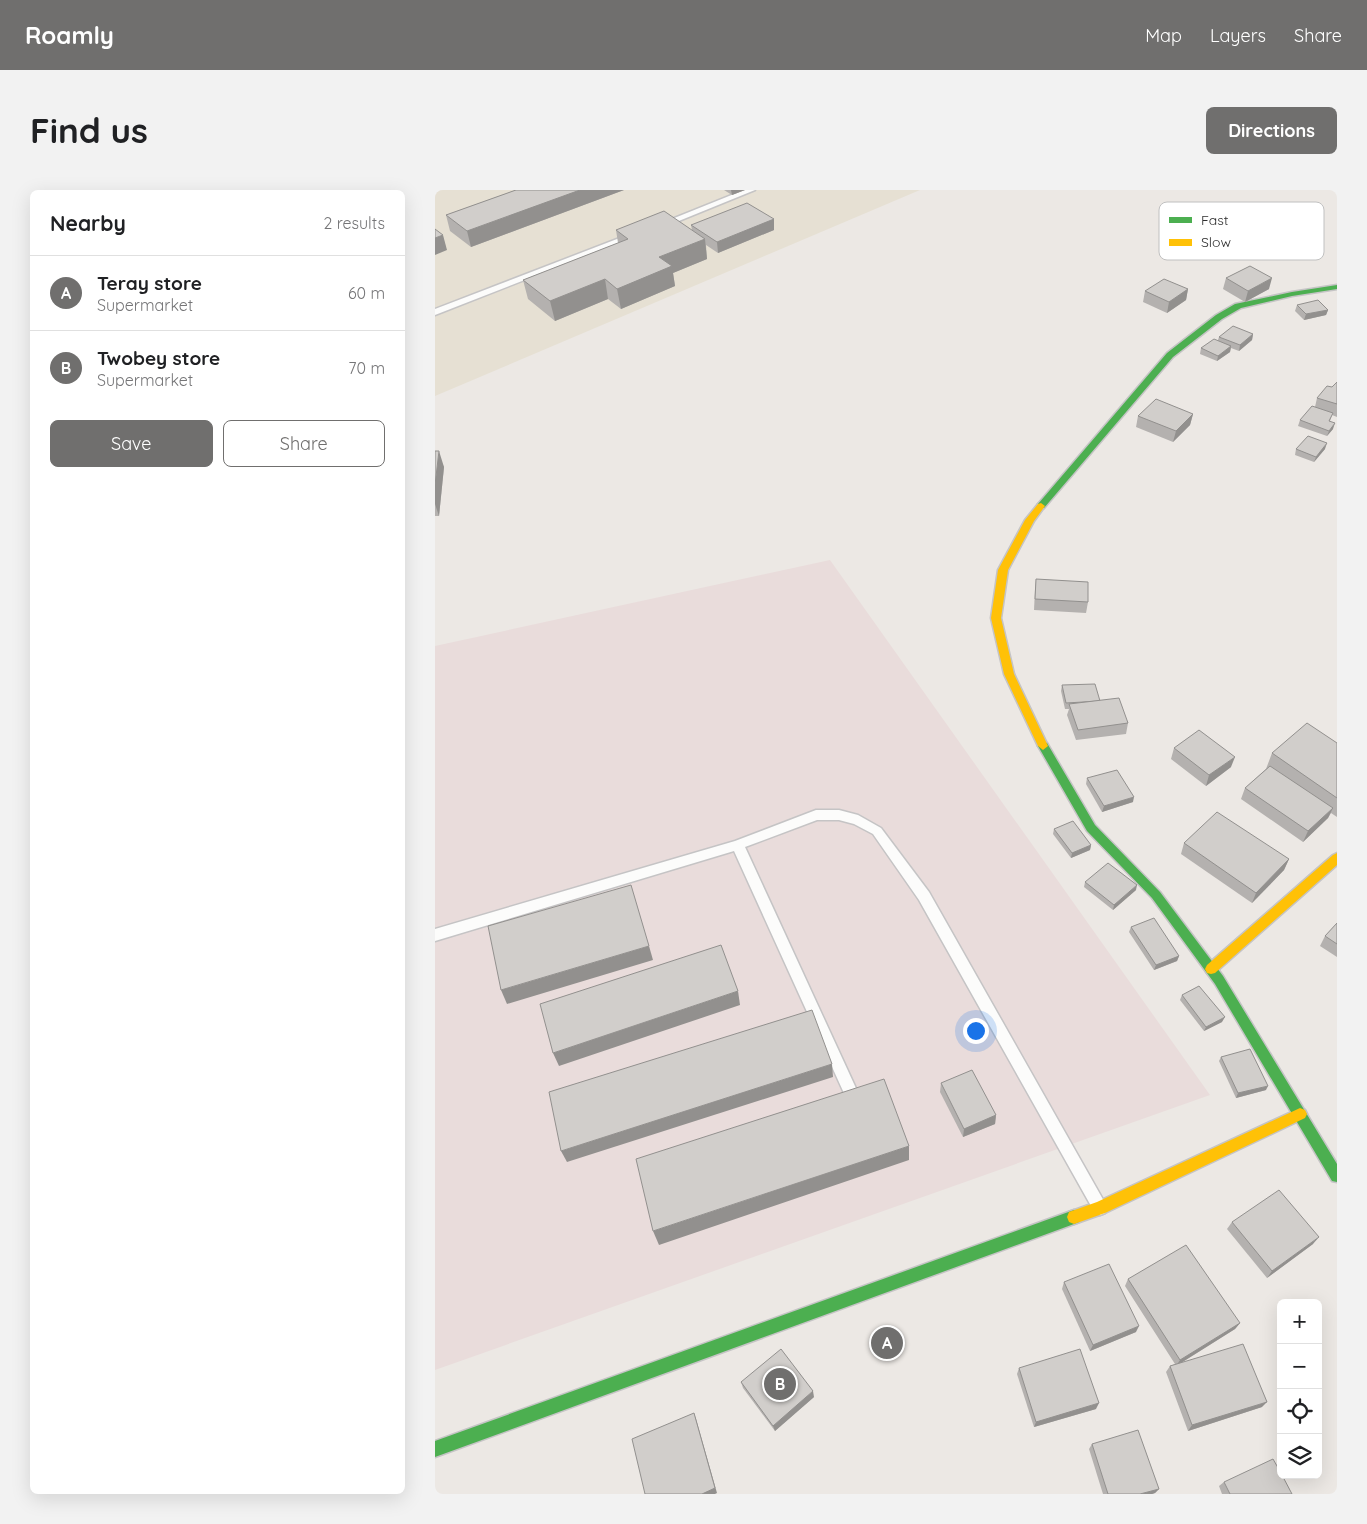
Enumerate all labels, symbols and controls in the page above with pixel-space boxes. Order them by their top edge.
text: Roamly [25,20,114,50]
text: Map [1145,24,1182,47]
text: Layers [1210,24,1266,47]
text: Share [1294,24,1342,47]
button: Directions [1206,107,1337,154]
text: Find us [30,108,148,152]
legend [1159,202,1324,260]
text: Nearby [50,210,126,236]
text: Fast [1201,211,1229,229]
text: 2 results [323,213,385,233]
text: Slow [1201,233,1231,251]
text: Teray store [97,271,202,295]
text: A [61,283,71,303]
text: 60 m [348,283,385,303]
text: Supermarket [97,295,193,315]
text: Twobey store [97,346,220,370]
text: B [61,358,71,378]
text: 70 m [348,358,385,378]
text: Supermarket [97,370,193,390]
button: Save [50,420,213,467]
button: Share [223,420,385,467]
your location [963,1018,989,1044]
map controls [1277,1299,1322,1479]
button: + [1277,1299,1322,1344]
pin: A [871,1324,903,1362]
button: − [1277,1344,1322,1389]
pin: B [764,1365,796,1403]
button: locate [1277,1389,1322,1434]
button: layers [1277,1434,1322,1479]

